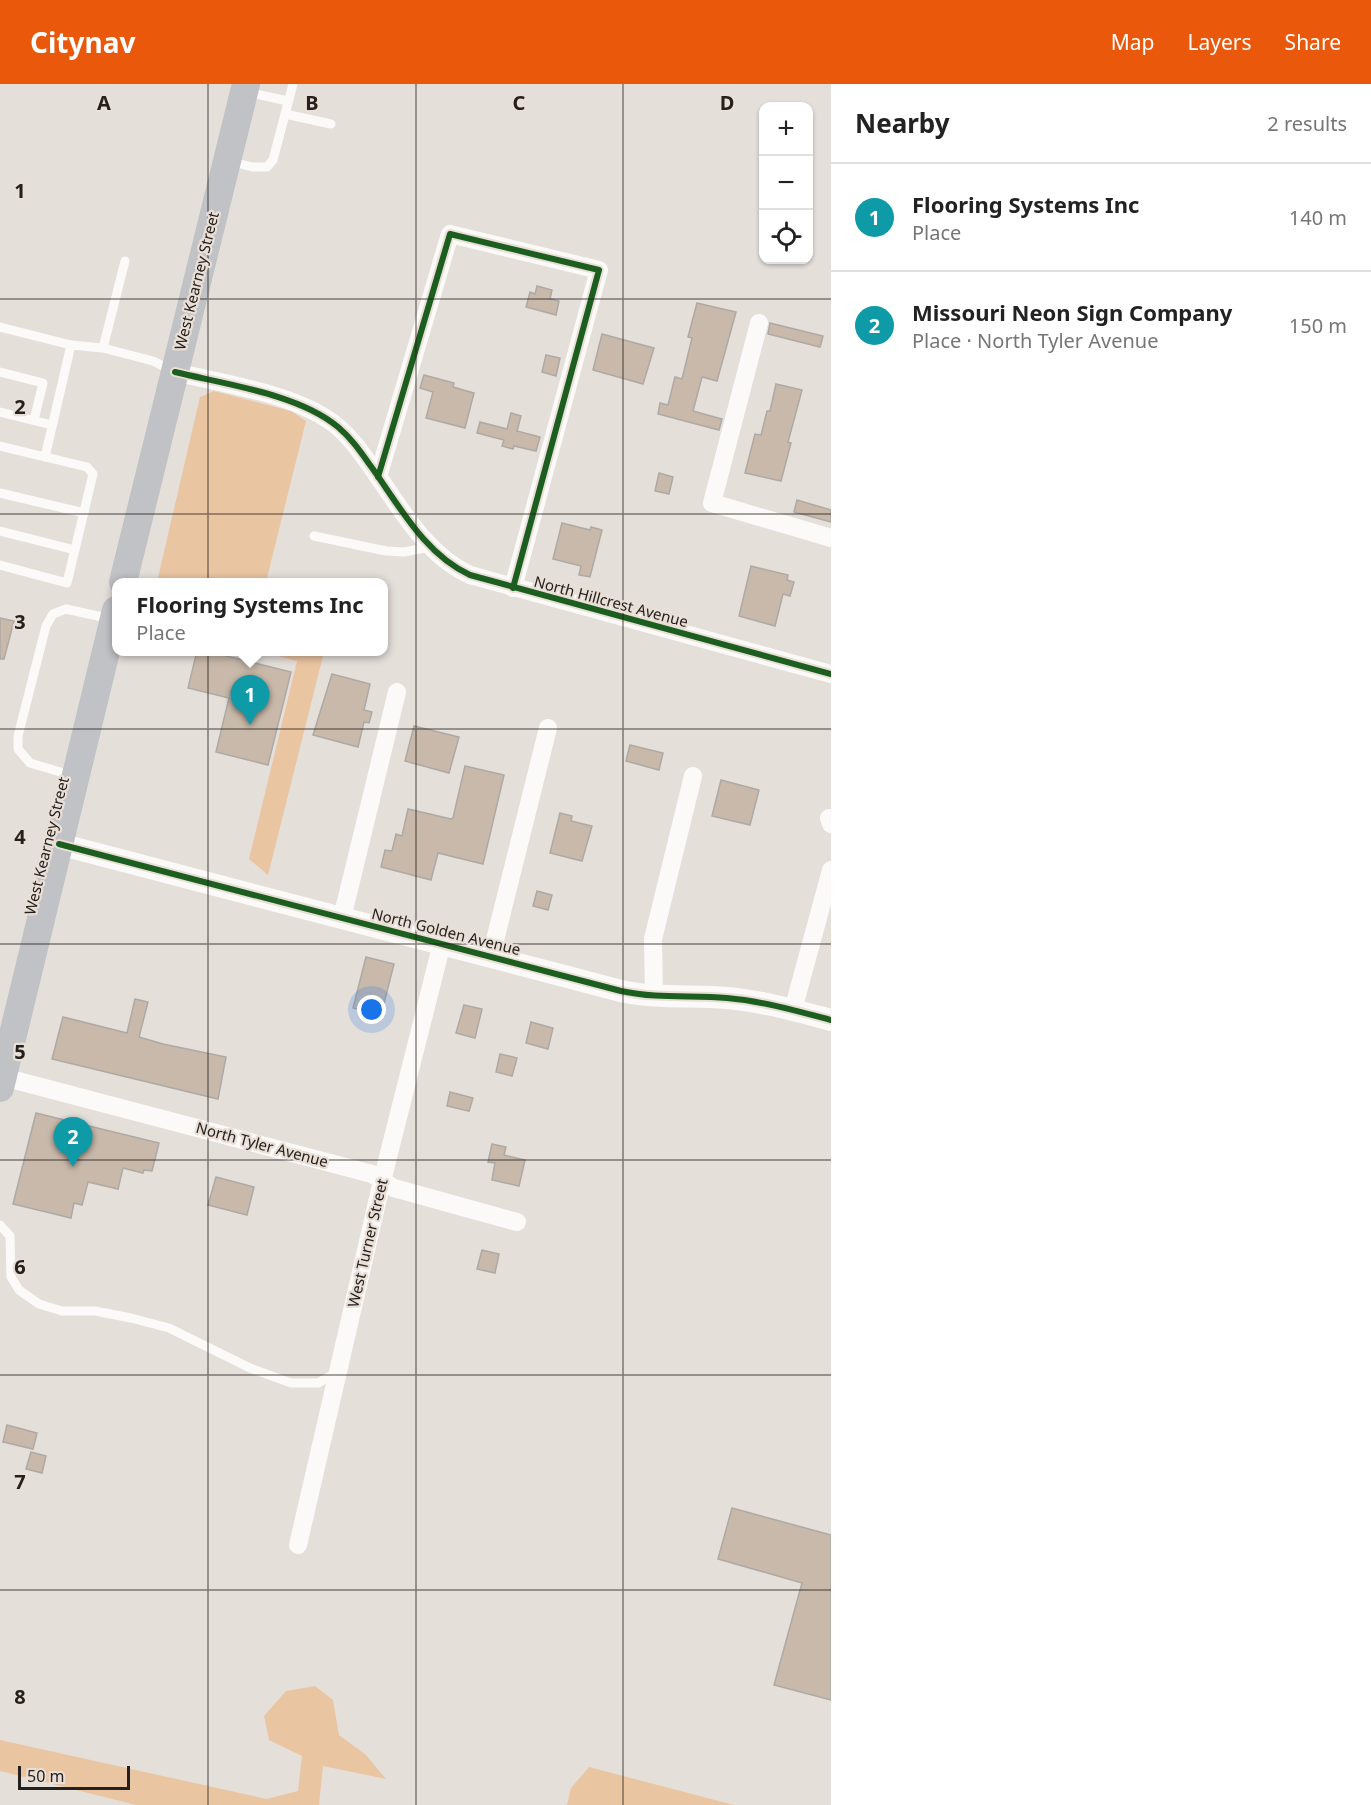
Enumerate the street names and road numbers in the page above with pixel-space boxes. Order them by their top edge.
street label: West Kearney Street [169,209,223,352]
street label: North Hillcrest Avenue [532,571,690,631]
street label: West Kearney Street [19,774,73,917]
street label: North Golden Avenue [370,903,523,959]
street label: North Tyler Avenue [194,1117,331,1171]
street label: West Turner Street [343,1176,392,1309]

